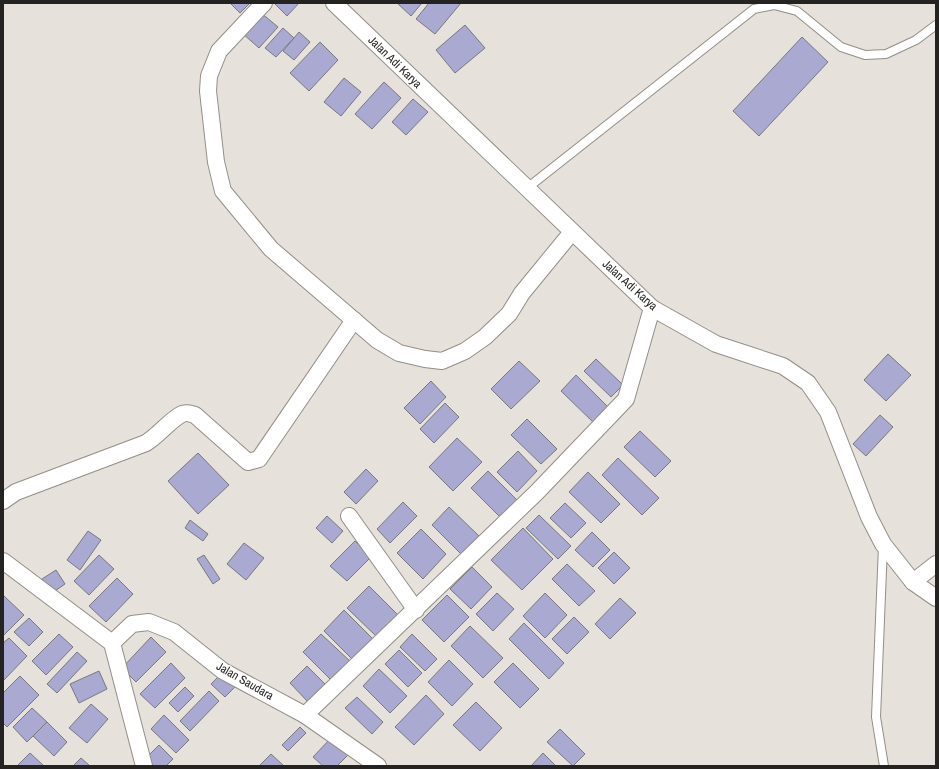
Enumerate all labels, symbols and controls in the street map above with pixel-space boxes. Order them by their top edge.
street label: Jalan Adi Karya [365,32,426,92]
street label: Jalan Adi Karya [599,256,661,314]
street label: Jalan Saudara [214,658,277,704]

